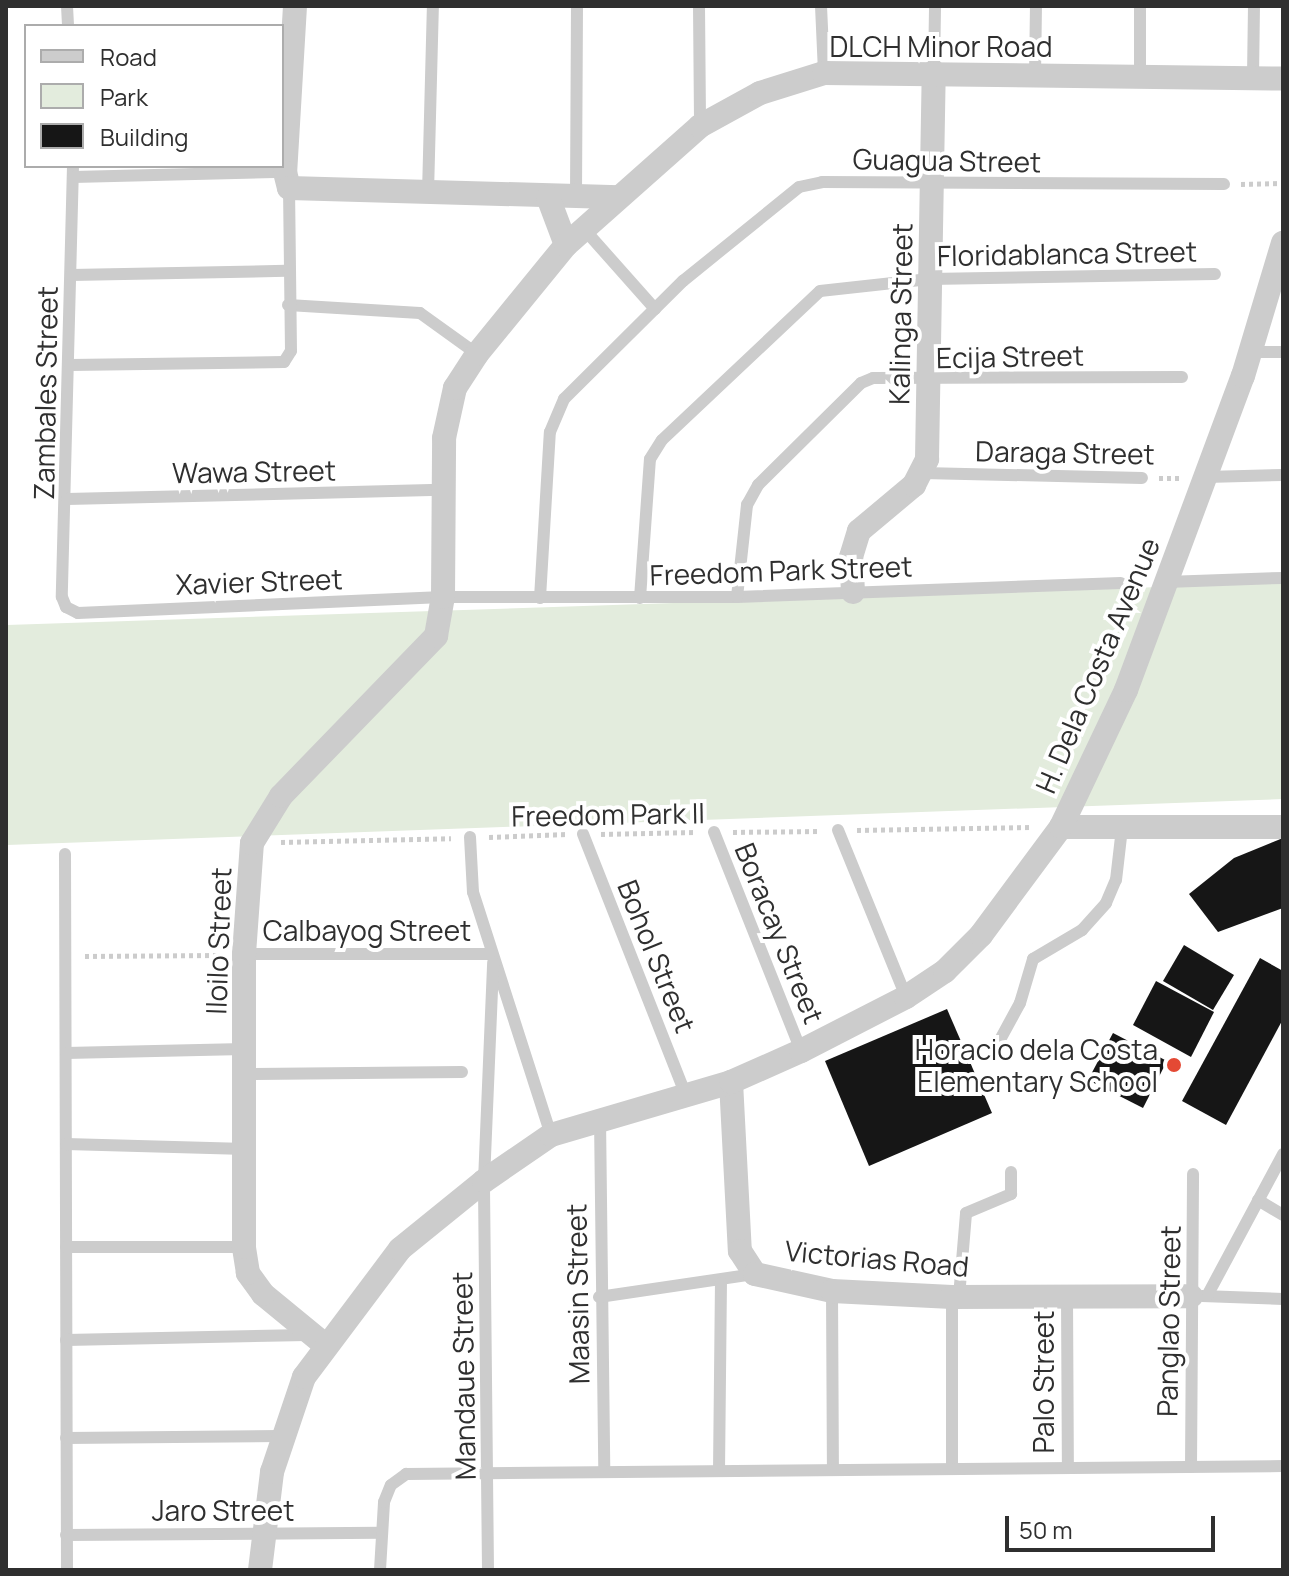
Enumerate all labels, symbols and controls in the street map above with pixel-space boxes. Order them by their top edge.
legend [24,24,284,168]
street label: DLCH Minor Road [829,29,1053,63]
text: Road [100,40,157,73]
text: Park [100,80,148,113]
text: Building [100,120,188,153]
street label: Guagua Street [852,142,1042,178]
street label: Kalinga Street [882,223,918,405]
street label: Floridablanca Street [937,234,1197,272]
street label: Zambales Street [26,286,64,500]
street label: Ecija Street [936,338,1084,374]
street label: Daraga Street [975,434,1155,470]
street label: Wawa Street [172,453,336,489]
street label: H. Dela Costa Avenue [1028,532,1166,798]
street label: Freedom Park Street [649,549,913,591]
street label: Xavier Street [175,561,343,601]
street label: Freedom Park II [511,796,705,832]
street label: Boracay Street [729,838,831,1028]
street label: Iloilo Street [199,867,237,1015]
street label: Bohol Street [611,875,703,1037]
street label: Calbayog Street [263,913,471,947]
place label: Horacio dela Costa Elementary School [915,1032,1158,1098]
marker: Horacio dela Costa Elementary School [1165,1056,1183,1074]
street label: Maasin Street [559,1204,595,1384]
street label: Panglao Street [1150,1225,1186,1417]
street label: Victorias Road [784,1233,970,1283]
street label: Mandaue Street [444,1271,482,1481]
street label: Palo Street [1026,1311,1060,1453]
street label: Jaro Street [152,1493,294,1527]
scale bar [1009,1500,1219,1550]
text: 50 m [1019,1513,1073,1546]

